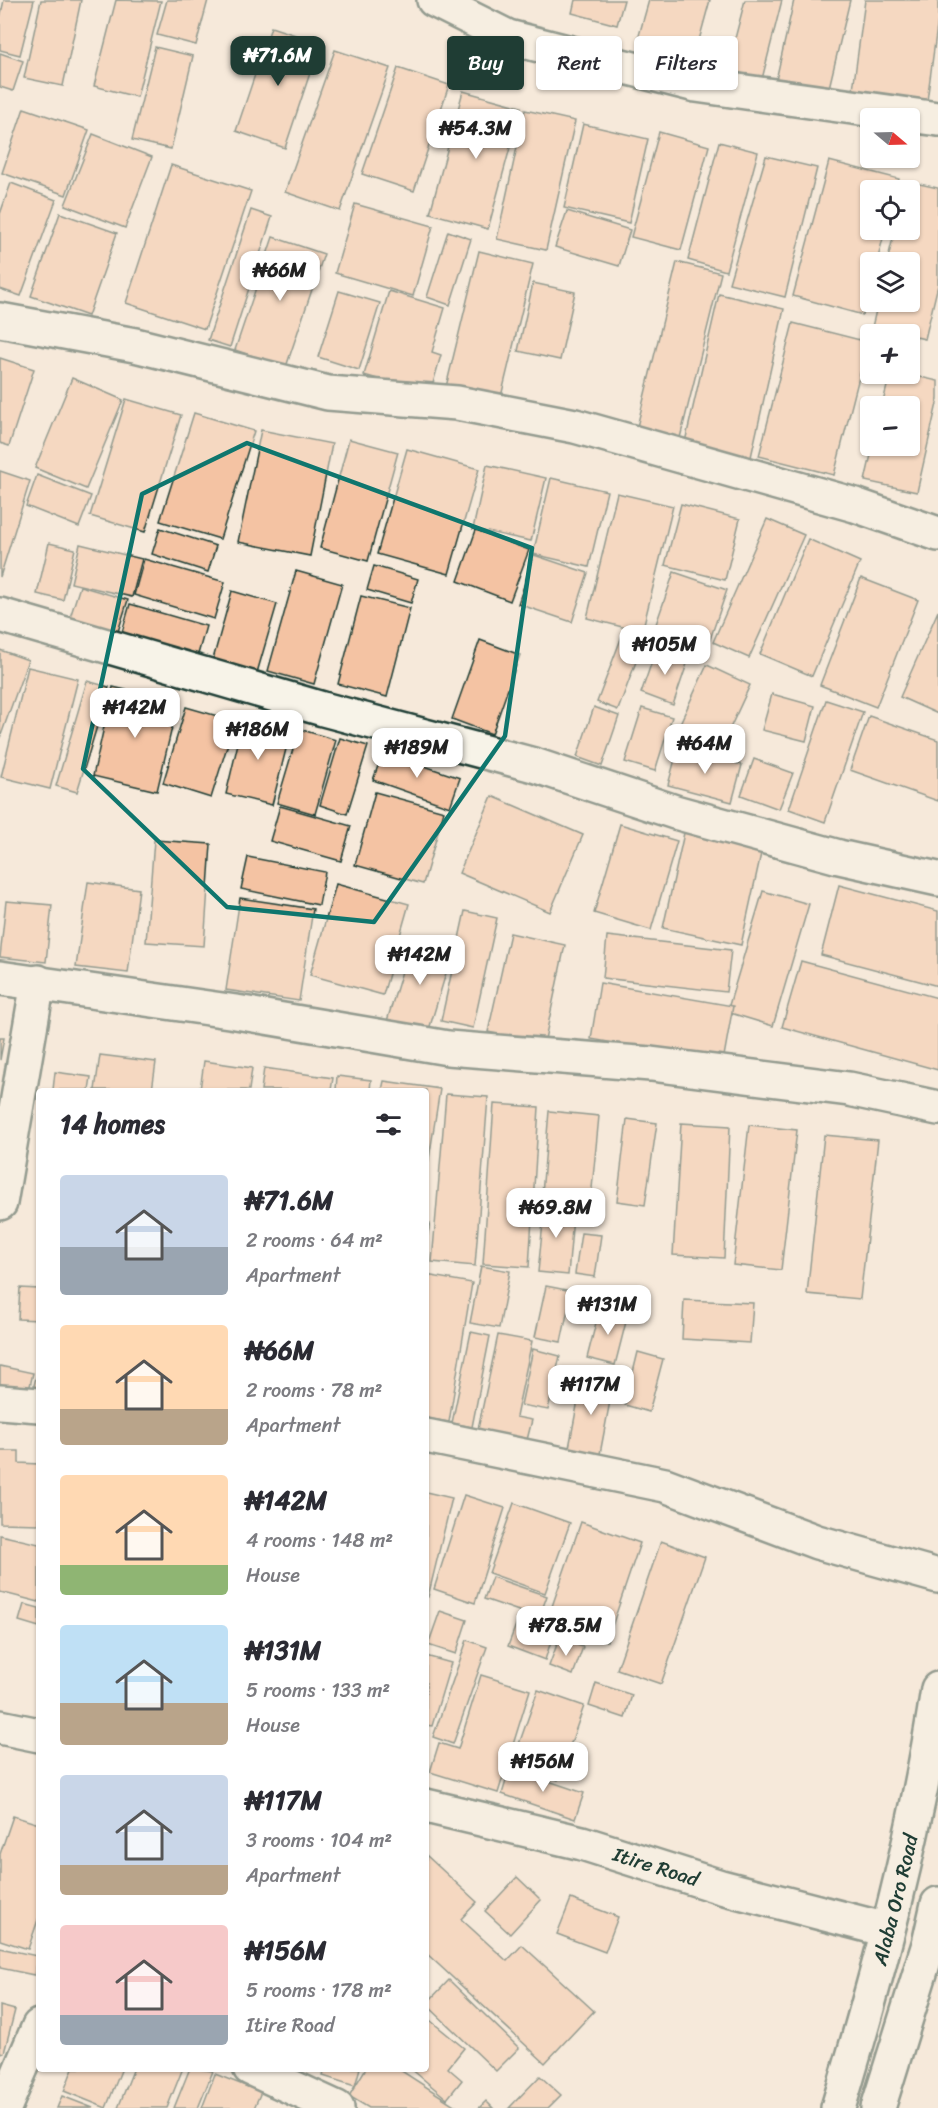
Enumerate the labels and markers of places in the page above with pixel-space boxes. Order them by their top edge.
pin: ₦71.6M [229,36,327,87]
pin: ₦54.3M [427,109,525,160]
pin: ₦66M [244,251,316,302]
pin: ₦105M [623,625,707,676]
pin: ₦142M [93,688,177,739]
pin: ₦186M [216,710,300,761]
pin: ₦64M [669,724,741,775]
pin: ₦189M [375,728,459,779]
pin: ₦142M [378,935,462,986]
pin: ₦69.8M [507,1188,605,1239]
pin: ₦131M [566,1285,650,1336]
pin: ₦117M [549,1365,633,1416]
pin: ₦78.5M [517,1606,615,1657]
pin: ₦156M [501,1742,585,1793]

